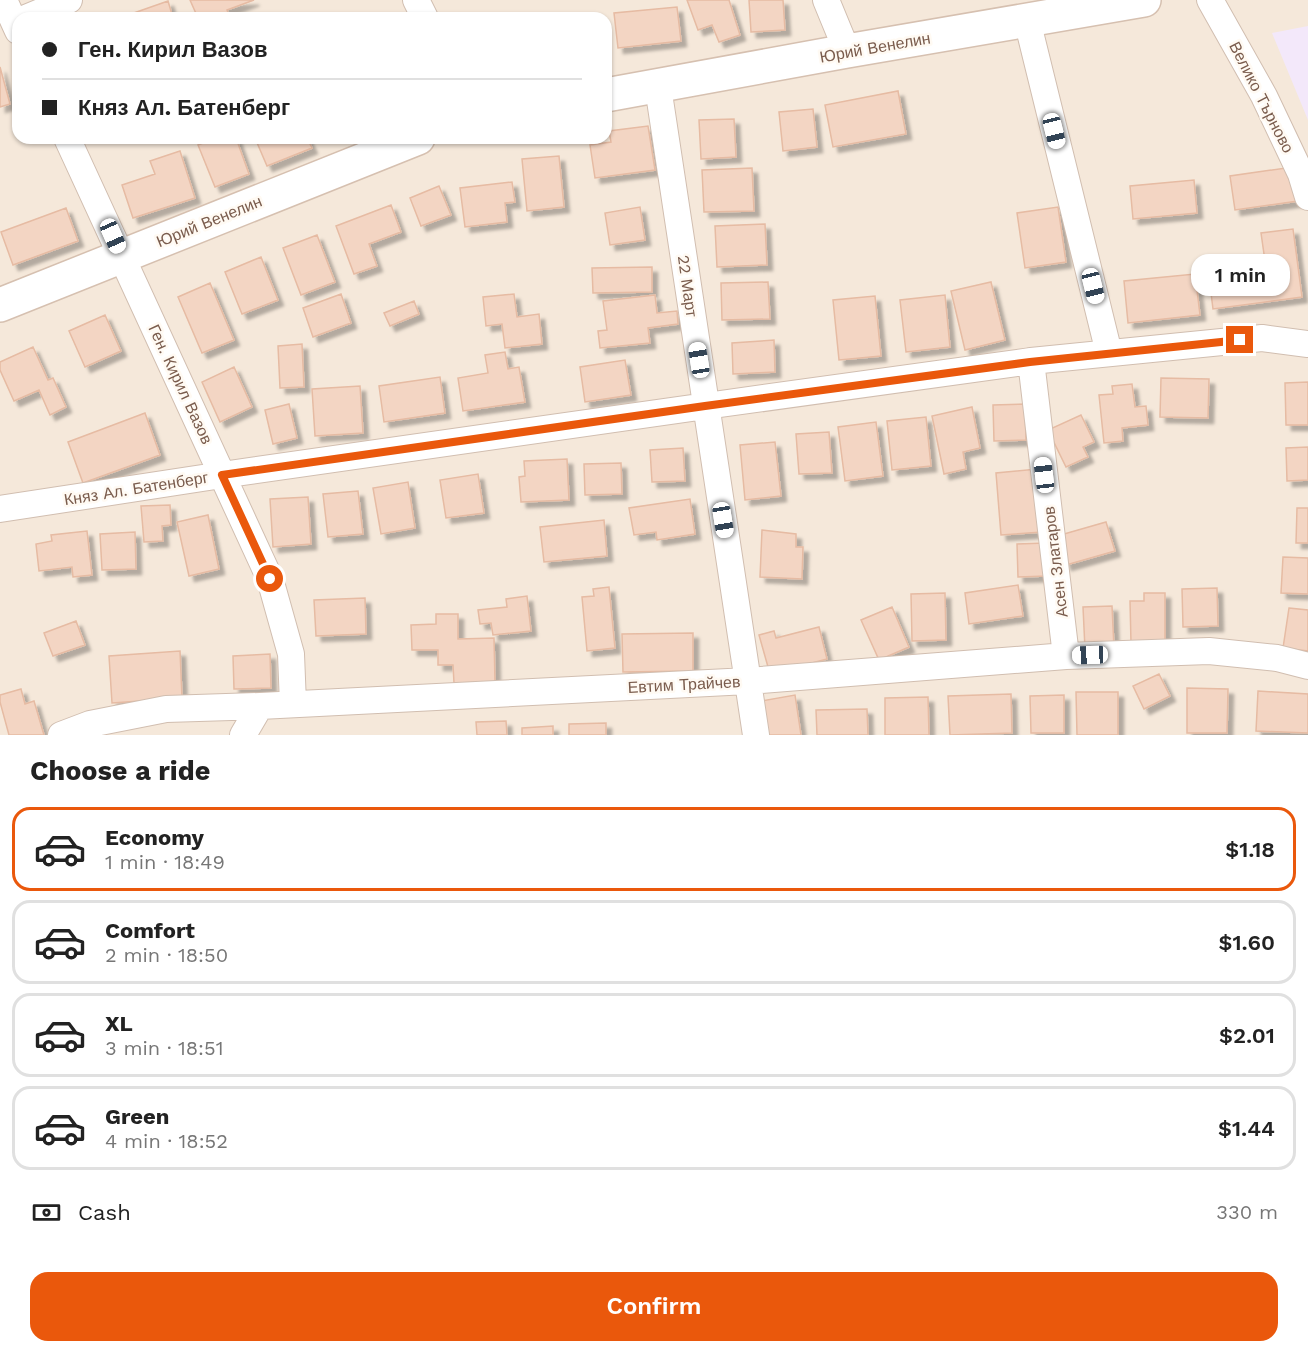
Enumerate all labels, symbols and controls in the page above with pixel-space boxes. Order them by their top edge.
street label: Юрий Венелин [818,28,932,67]
text: Ген. Кирил Вазов [78,37,267,62]
street label: Велико Търново [1225,38,1298,156]
text: Княз Ал. Батенберг [78,95,290,120]
car [1041,111,1067,151]
street label: Юрий Венелин [154,192,265,251]
car [97,216,129,256]
callout: 1 min [1190,253,1290,295]
street label: 22 Март [674,254,701,319]
text: 1 min [1215,263,1266,287]
car [1080,266,1106,306]
street label: Ген. Кирил Вазов [144,321,217,447]
route end [1226,326,1253,353]
car [687,341,711,379]
car [1033,456,1055,494]
street label: Княз Ал. Батенберг [63,468,210,509]
car [711,501,735,539]
street label: Асен Златаров [1039,505,1072,619]
route start [256,565,283,592]
car [1072,645,1108,665]
street label: Евтим Трайчев [627,672,741,697]
text: Choose a ride [30,755,210,787]
icon: car [33,822,87,876]
text: Economy [105,825,204,850]
text: $1.18 [1225,837,1275,862]
text: 1 min · 18:49 [105,850,225,874]
icon: car [33,915,87,969]
text: Comfort [105,918,195,943]
text: $1.60 [1218,930,1275,955]
text: 2 min · 18:50 [105,943,228,967]
icon: car [33,1008,87,1062]
text: XL [105,1011,133,1036]
text: $2.01 [1219,1023,1275,1048]
text: 3 min · 18:51 [105,1036,223,1060]
icon: car [33,1101,87,1155]
text: Green [105,1104,169,1129]
text: $1.44 [1218,1116,1275,1141]
text: 4 min · 18:52 [105,1129,228,1153]
icon: cash [30,1196,63,1229]
text: Cash [78,1200,131,1225]
text: 330 m [1216,1200,1278,1224]
button: Confirm [30,1272,1278,1341]

